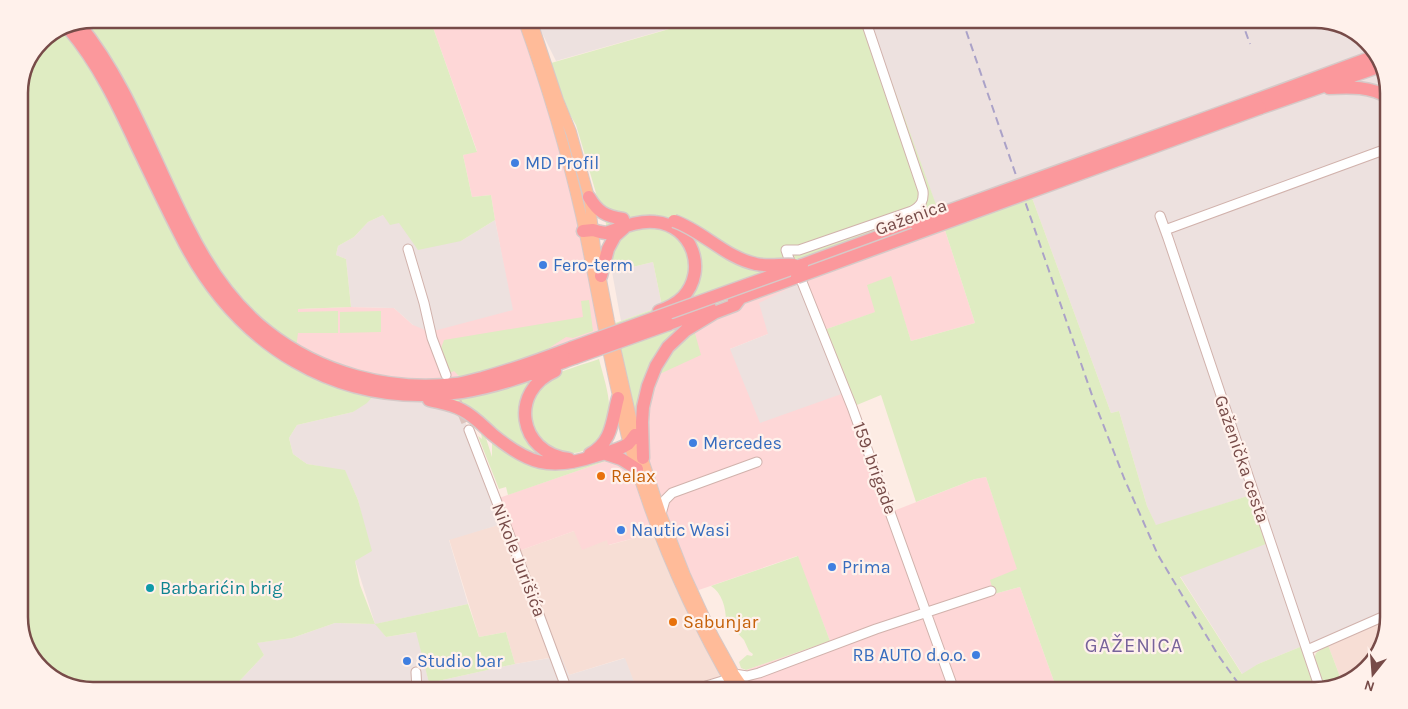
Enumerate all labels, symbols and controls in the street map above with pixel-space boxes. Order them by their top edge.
place label: MD Profil [525,152,599,174]
marker: MD Profil [509,157,521,169]
street label: Gaženica [872,194,950,240]
place label: Fero-term [553,254,633,276]
marker: Fero-term [537,259,549,271]
street label: Gaženička cesta [1210,392,1274,526]
street label: 159. brigade [848,419,902,517]
place label: Mercedes [703,432,782,454]
marker: Mercedes [687,437,699,449]
place label: Relax [611,465,655,487]
marker: Relax [595,470,607,482]
street label: Nikole Jurišića [487,500,551,620]
place label: Nautic Wasi [631,519,730,541]
marker: Nautic Wasi [615,524,627,536]
place label: Prima [842,556,891,578]
marker: Prima [826,561,838,573]
place label: Barbarićin brig [160,577,283,599]
marker: Barbarićin brig [144,582,156,594]
place label: Sabunjar [683,611,759,633]
marker: Sabunjar [667,616,679,628]
district label: GAŽENICA [1085,633,1183,657]
place label: RB AUTO d.o.o. [853,644,966,666]
marker: RB AUTO d.o.o. [970,649,982,661]
north arrow [1348,649,1398,699]
place label: Studio bar [417,650,503,672]
marker: Studio bar [401,655,413,667]
text: N [1362,676,1377,696]

